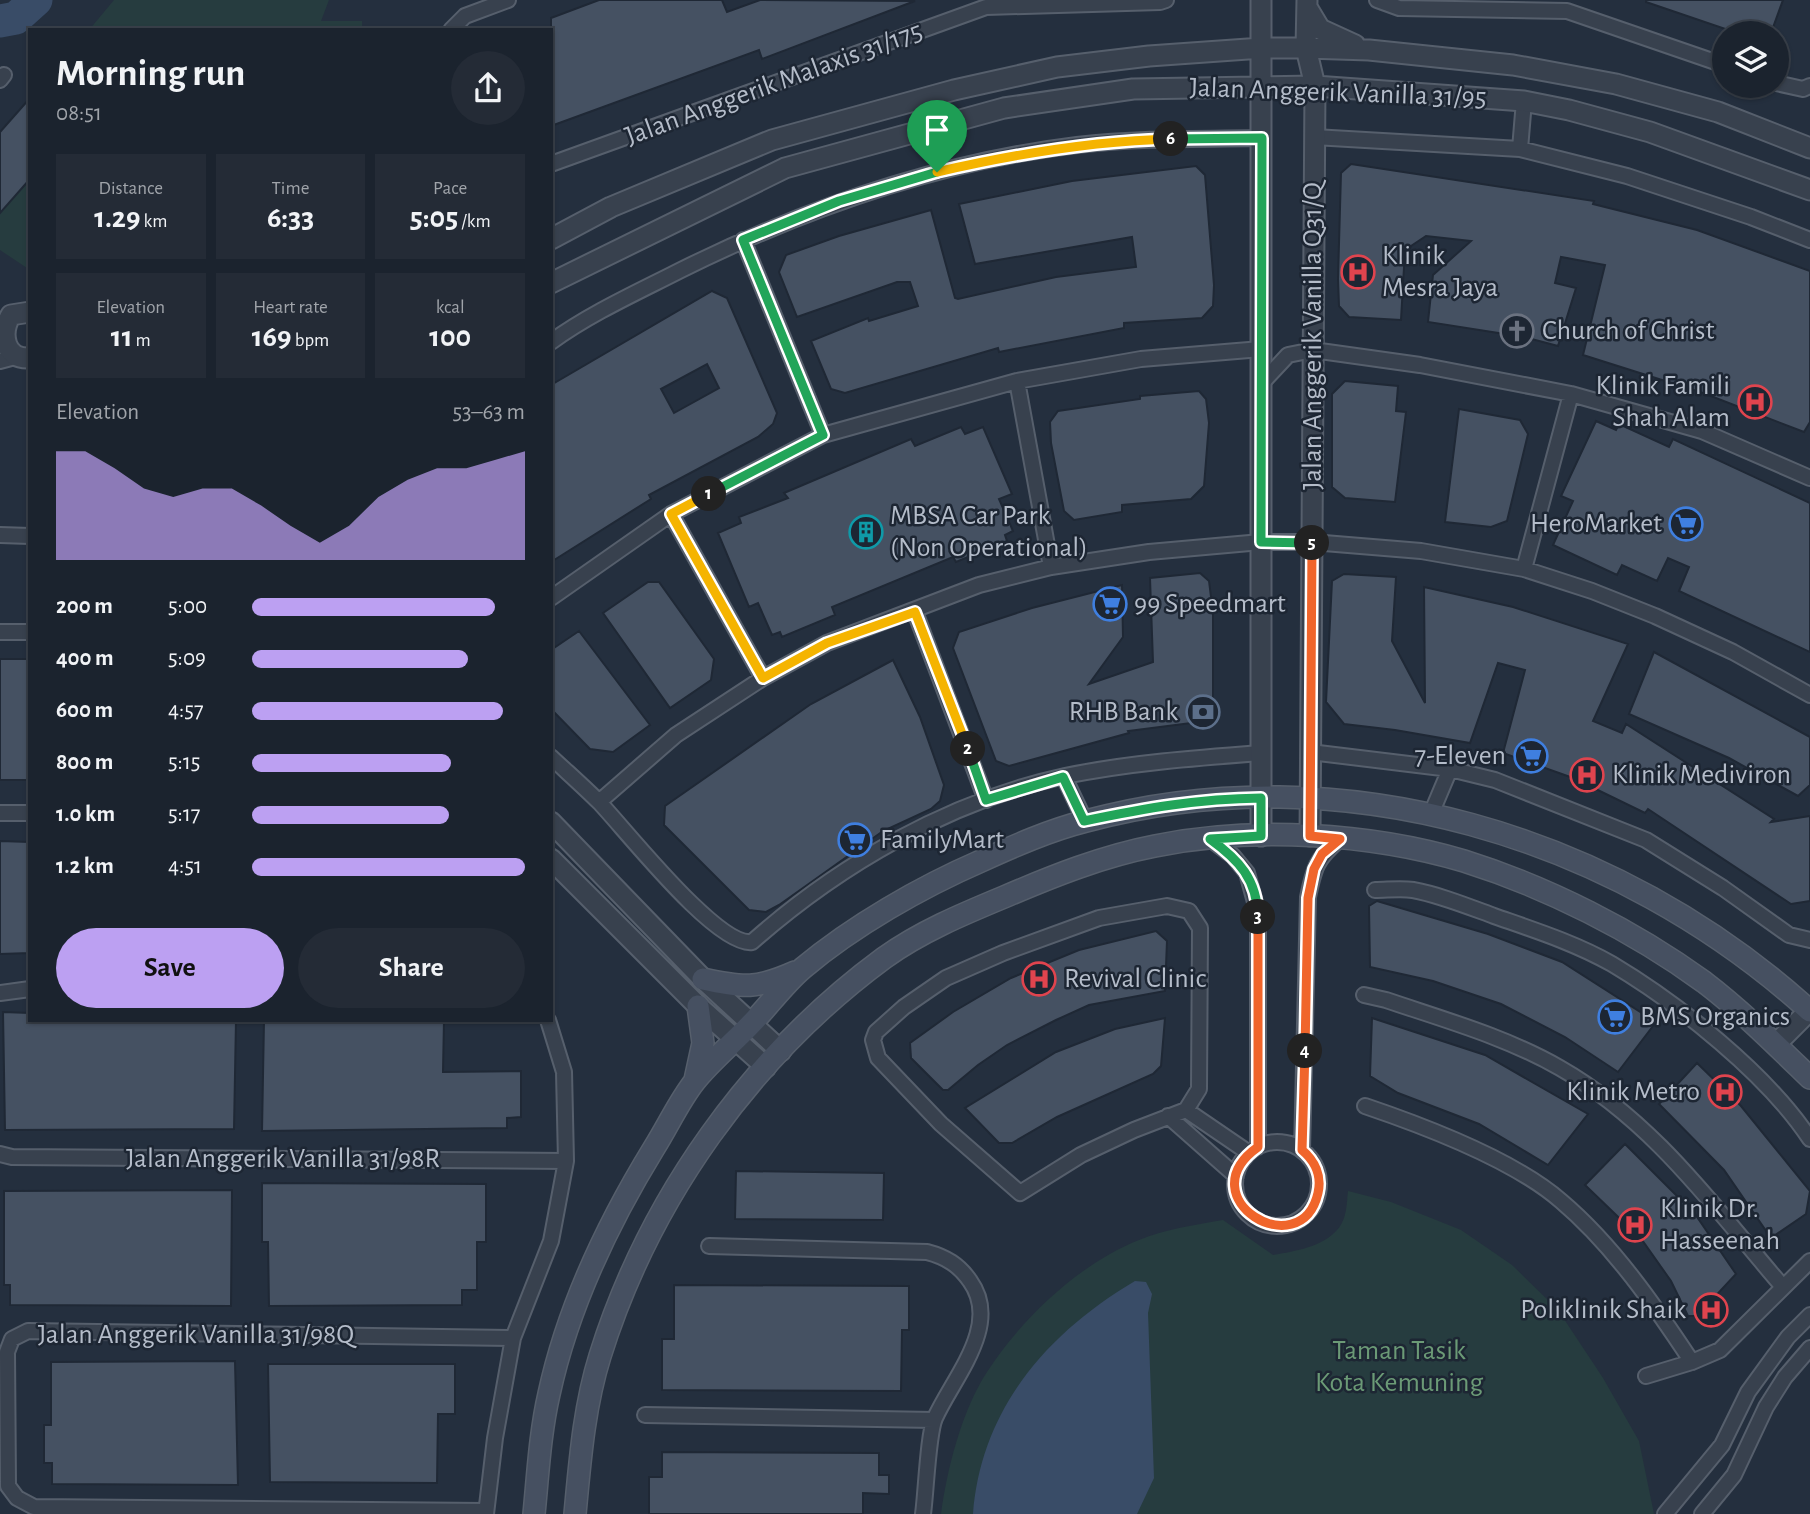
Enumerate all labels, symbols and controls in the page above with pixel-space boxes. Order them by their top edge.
street label: Jalan Anggerik Malaxis 31/175 [622,17,926,151]
map controls [1712,21,1789,98]
button: layers [1712,21,1789,98]
button: share [451,51,525,125]
text: Morning run [56,55,245,93]
street label: Jalan Anggerik Vanilla 31/95 [1189,74,1487,112]
pin [907,100,967,172]
text: 08:51 [56,102,102,125]
icon: arrive [918,111,956,149]
pin: 6 [1154,122,1188,156]
text: 6 [1166,129,1175,148]
text: Distance [99,179,163,198]
text: Time [272,179,309,198]
text: Pace [433,179,467,198]
street label: Jalan Anggerik Vanilla Q31/Q [1299,179,1327,490]
text: 1.29 [94,203,140,233]
text: 6:33 [267,203,314,233]
text: 5:05 [410,203,458,233]
text: km [140,212,167,231]
text: /km [458,212,491,231]
place label: Klinik Mesra Jaya [1382,242,1498,302]
hospital icon: Klinik Mesra Jaya [1339,253,1377,291]
text: Elevation [96,298,165,317]
text: Heart rate [253,298,328,317]
text: kcal [436,298,465,317]
church icon: Church of Christ [1498,312,1536,350]
place label: Church of Christ [1542,317,1714,345]
text: 11 [111,322,132,352]
text: 169 [252,322,292,352]
text: 100 [429,322,471,352]
text: m [132,331,151,350]
text: bpm [292,331,329,350]
place label: Klinik Famili Shah Alam [1596,372,1730,432]
hospital icon: Klinik Famili Shah Alam [1736,383,1774,421]
text: Elevation [56,401,139,424]
text: 53–63 m [452,401,525,424]
pin: 1 [692,476,726,512]
text: 1 [705,484,712,503]
place label: MBSA Car Park (Non Operational) [890,502,1088,562]
supermarket icon: HeroMarket [1667,505,1705,543]
place label: HeroMarket [1530,510,1662,538]
building icon: MBSA Car Park (Non Operational) [847,513,885,551]
pin: 5 [1294,526,1330,560]
text: 5 [1307,533,1316,552]
supermarket icon: 99 Speedmart [1091,585,1129,623]
place label: 99 Speedmart [1134,590,1286,618]
text: 200 m [56,595,113,618]
text: 5:00 [168,595,207,618]
text: 400 m [56,647,114,670]
text: 5:09 [168,647,206,670]
bank icon: RHB Bank [1184,693,1222,731]
place label: RHB Bank [1069,698,1178,726]
text: 600 m [56,699,113,722]
text: 4:57 [168,699,204,722]
pin: 2 [950,732,986,766]
supermarket icon: 7-Eleven [1512,737,1550,775]
text: 2 [963,739,972,758]
place label: 7-Eleven [1414,742,1506,770]
text: 800 m [56,751,113,774]
text: 5:15 [168,751,200,774]
hospital icon: Klinik Mediviron [1568,756,1606,794]
place label: Klinik Mediviron [1612,761,1791,789]
text: 1.0 km [56,803,115,826]
text: 5:17 [168,803,200,826]
supermarket icon: FamilyMart [836,821,874,859]
place label: FamilyMart [880,826,1004,854]
text: 1.2 km [56,855,114,878]
text: 4:51 [168,855,202,878]
pin: 3 [1240,900,1276,934]
text: 3 [1253,907,1262,926]
button: Save [56,928,284,1008]
button: Share [298,928,525,1008]
hospital icon: Revival Clinic [1020,960,1058,998]
place label: Revival Clinic [1064,965,1206,993]
supermarket icon: BMS Organics [1596,998,1634,1036]
place label: BMS Organics [1640,1003,1790,1031]
pin: 4 [1288,1034,1322,1068]
text: 4 [1300,1041,1309,1060]
hospital icon: Klinik Metro [1706,1073,1744,1111]
place label: Klinik Metro [1566,1078,1700,1106]
street label: Jalan Anggerik Vanilla 31/98R [126,1145,440,1173]
place label: Klinik Dr. Hasseenah [1660,1195,1780,1255]
hospital icon: Klinik Dr. Hasseenah [1616,1206,1654,1244]
hospital icon: Poliklinik Shaik [1692,1291,1730,1329]
place label: Poliklinik Shaik [1520,1296,1686,1324]
street label: Jalan Anggerik Vanilla 31/98Q [38,1321,357,1349]
park label: Taman Tasik Kota Kemuning [1315,1337,1483,1397]

